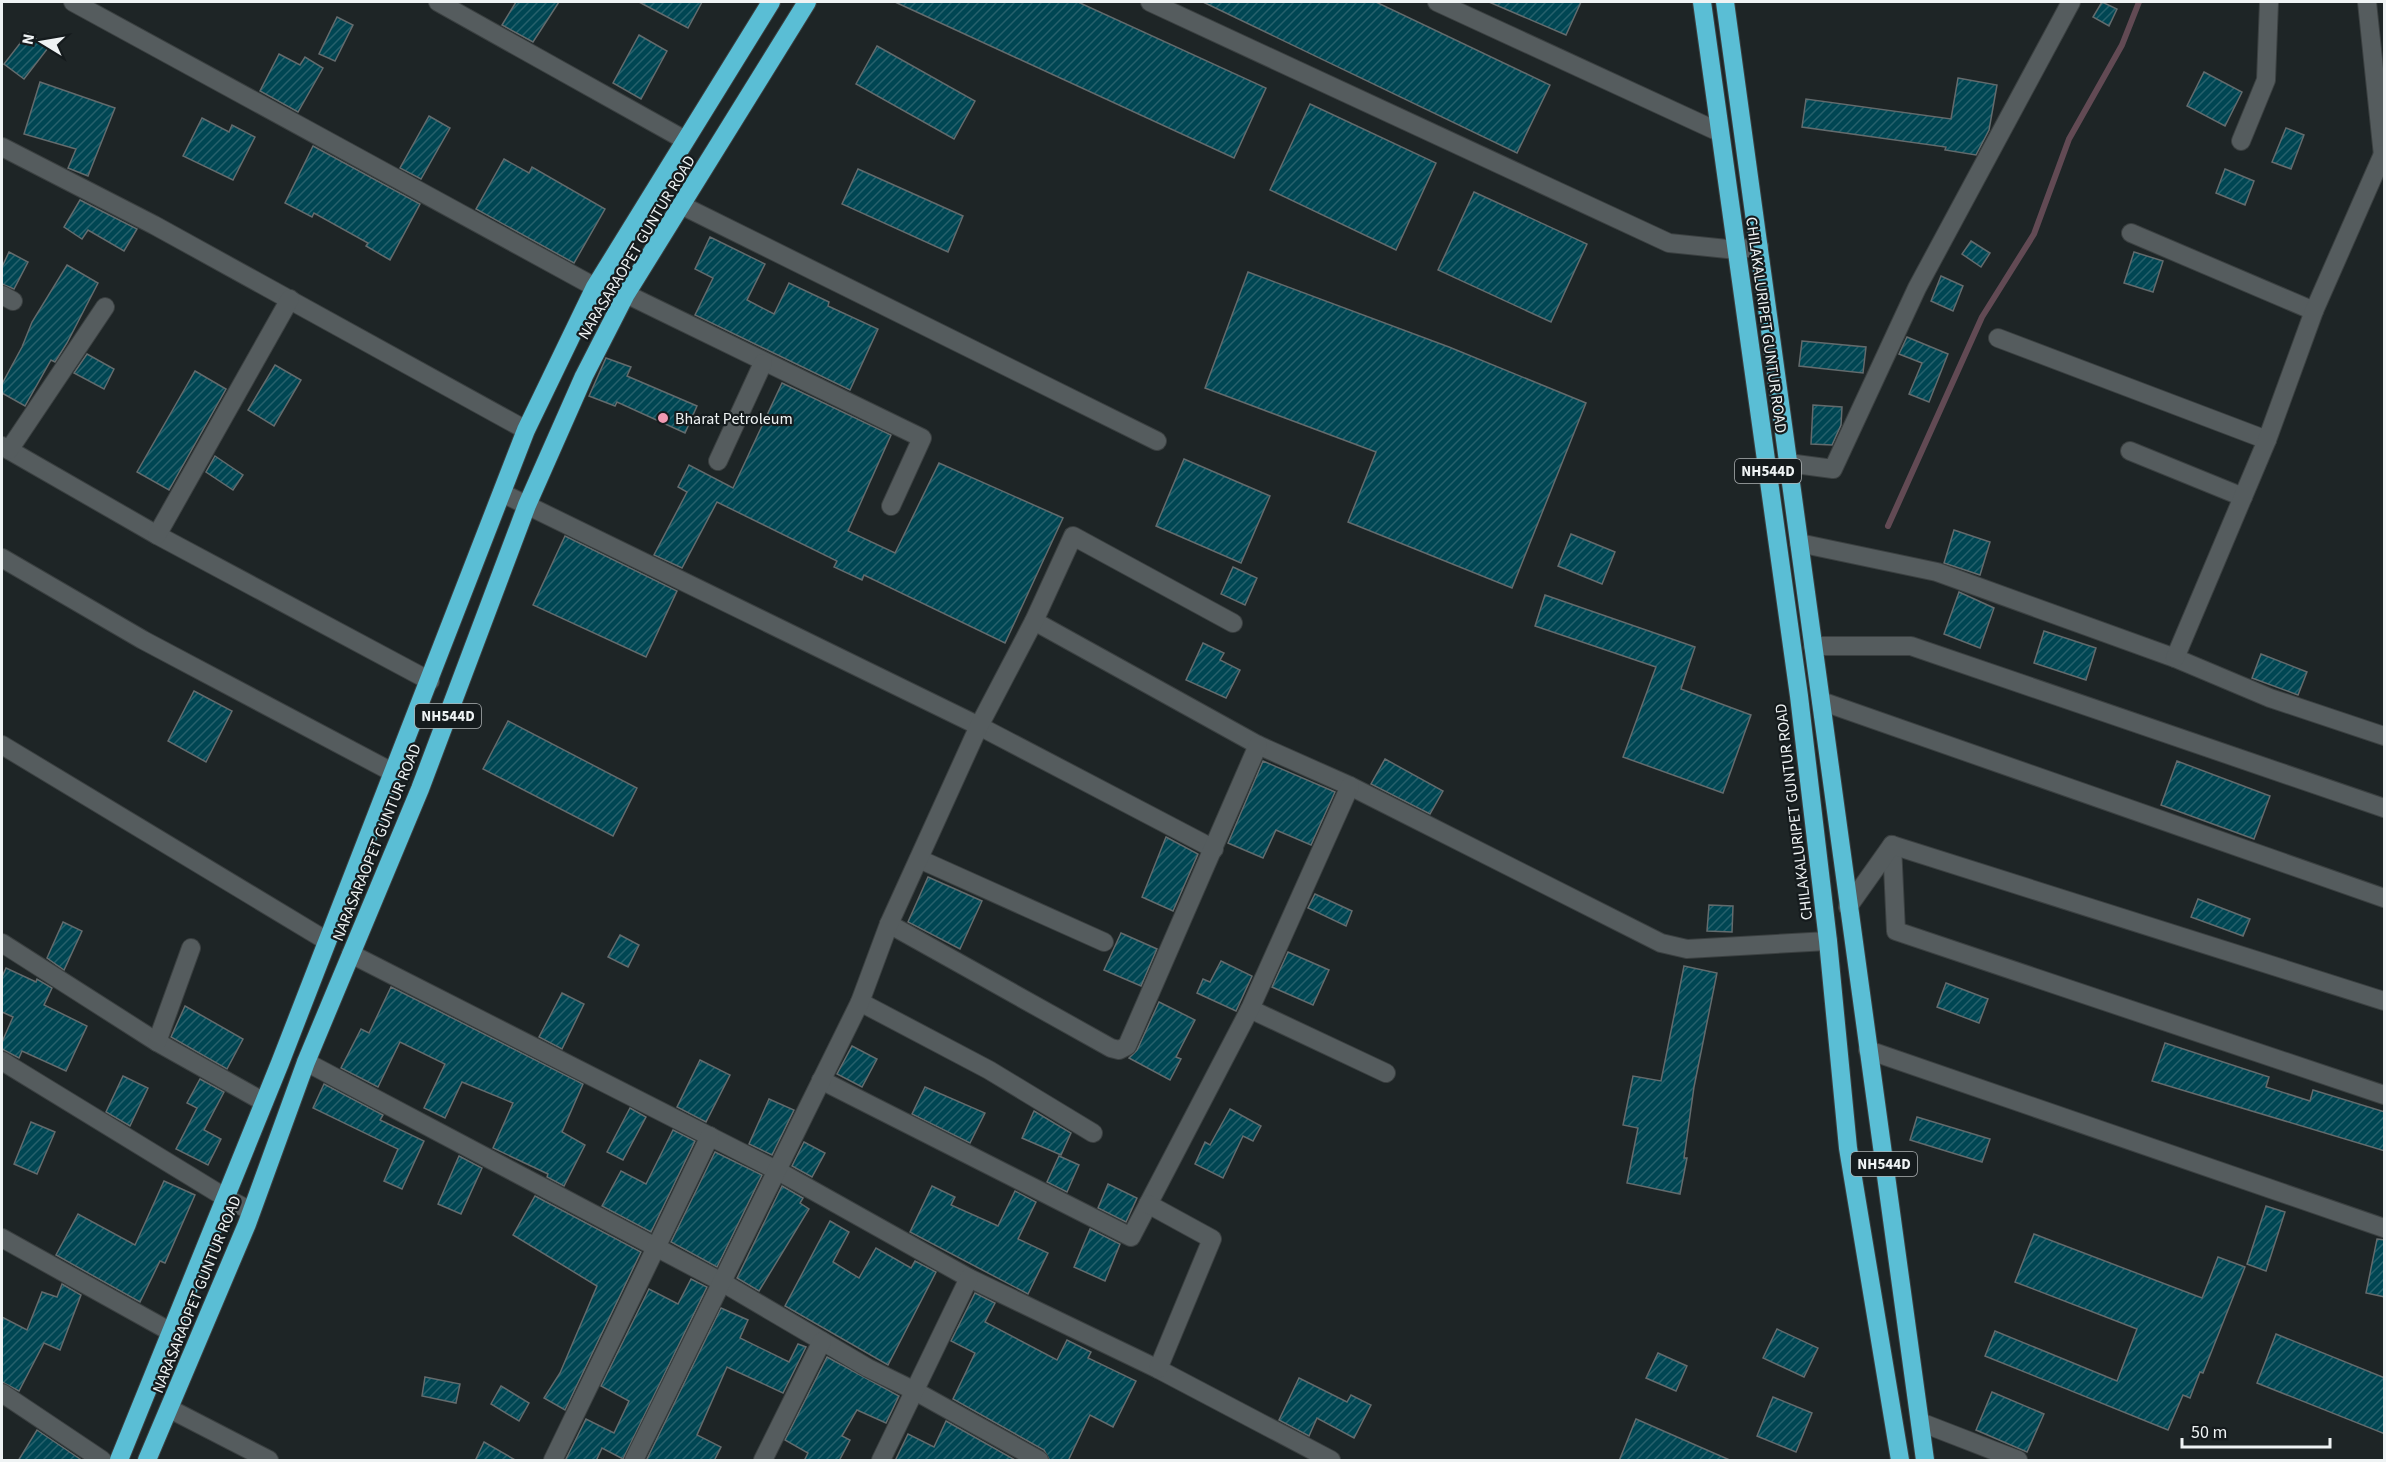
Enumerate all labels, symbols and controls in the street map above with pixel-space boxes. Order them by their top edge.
north arrow [12,12,72,72]
text: N [16,32,40,47]
street label: NARASARAOPET GUNTUR ROAD [573,151,701,344]
street label: CHILAKALURIPET GUNTUR ROAD [1740,216,1792,435]
place label: Bharat Petroleum [675,408,793,430]
marker: Bharat Petroleum [656,411,670,425]
road number: NH544D [1735,459,1801,483]
street label: CHILAKALURIPET GUNTUR ROAD [1770,702,1818,921]
road number: NH544D [415,704,481,728]
street label: NARASARAOPET GUNTUR ROAD [327,740,427,944]
road number: NH544D [1851,1152,1917,1176]
street label: NARASARAOPET GUNTUR ROAD [147,1192,247,1396]
scale bar [2182,1411,2330,1449]
text: 50 m [2191,1420,2227,1445]

